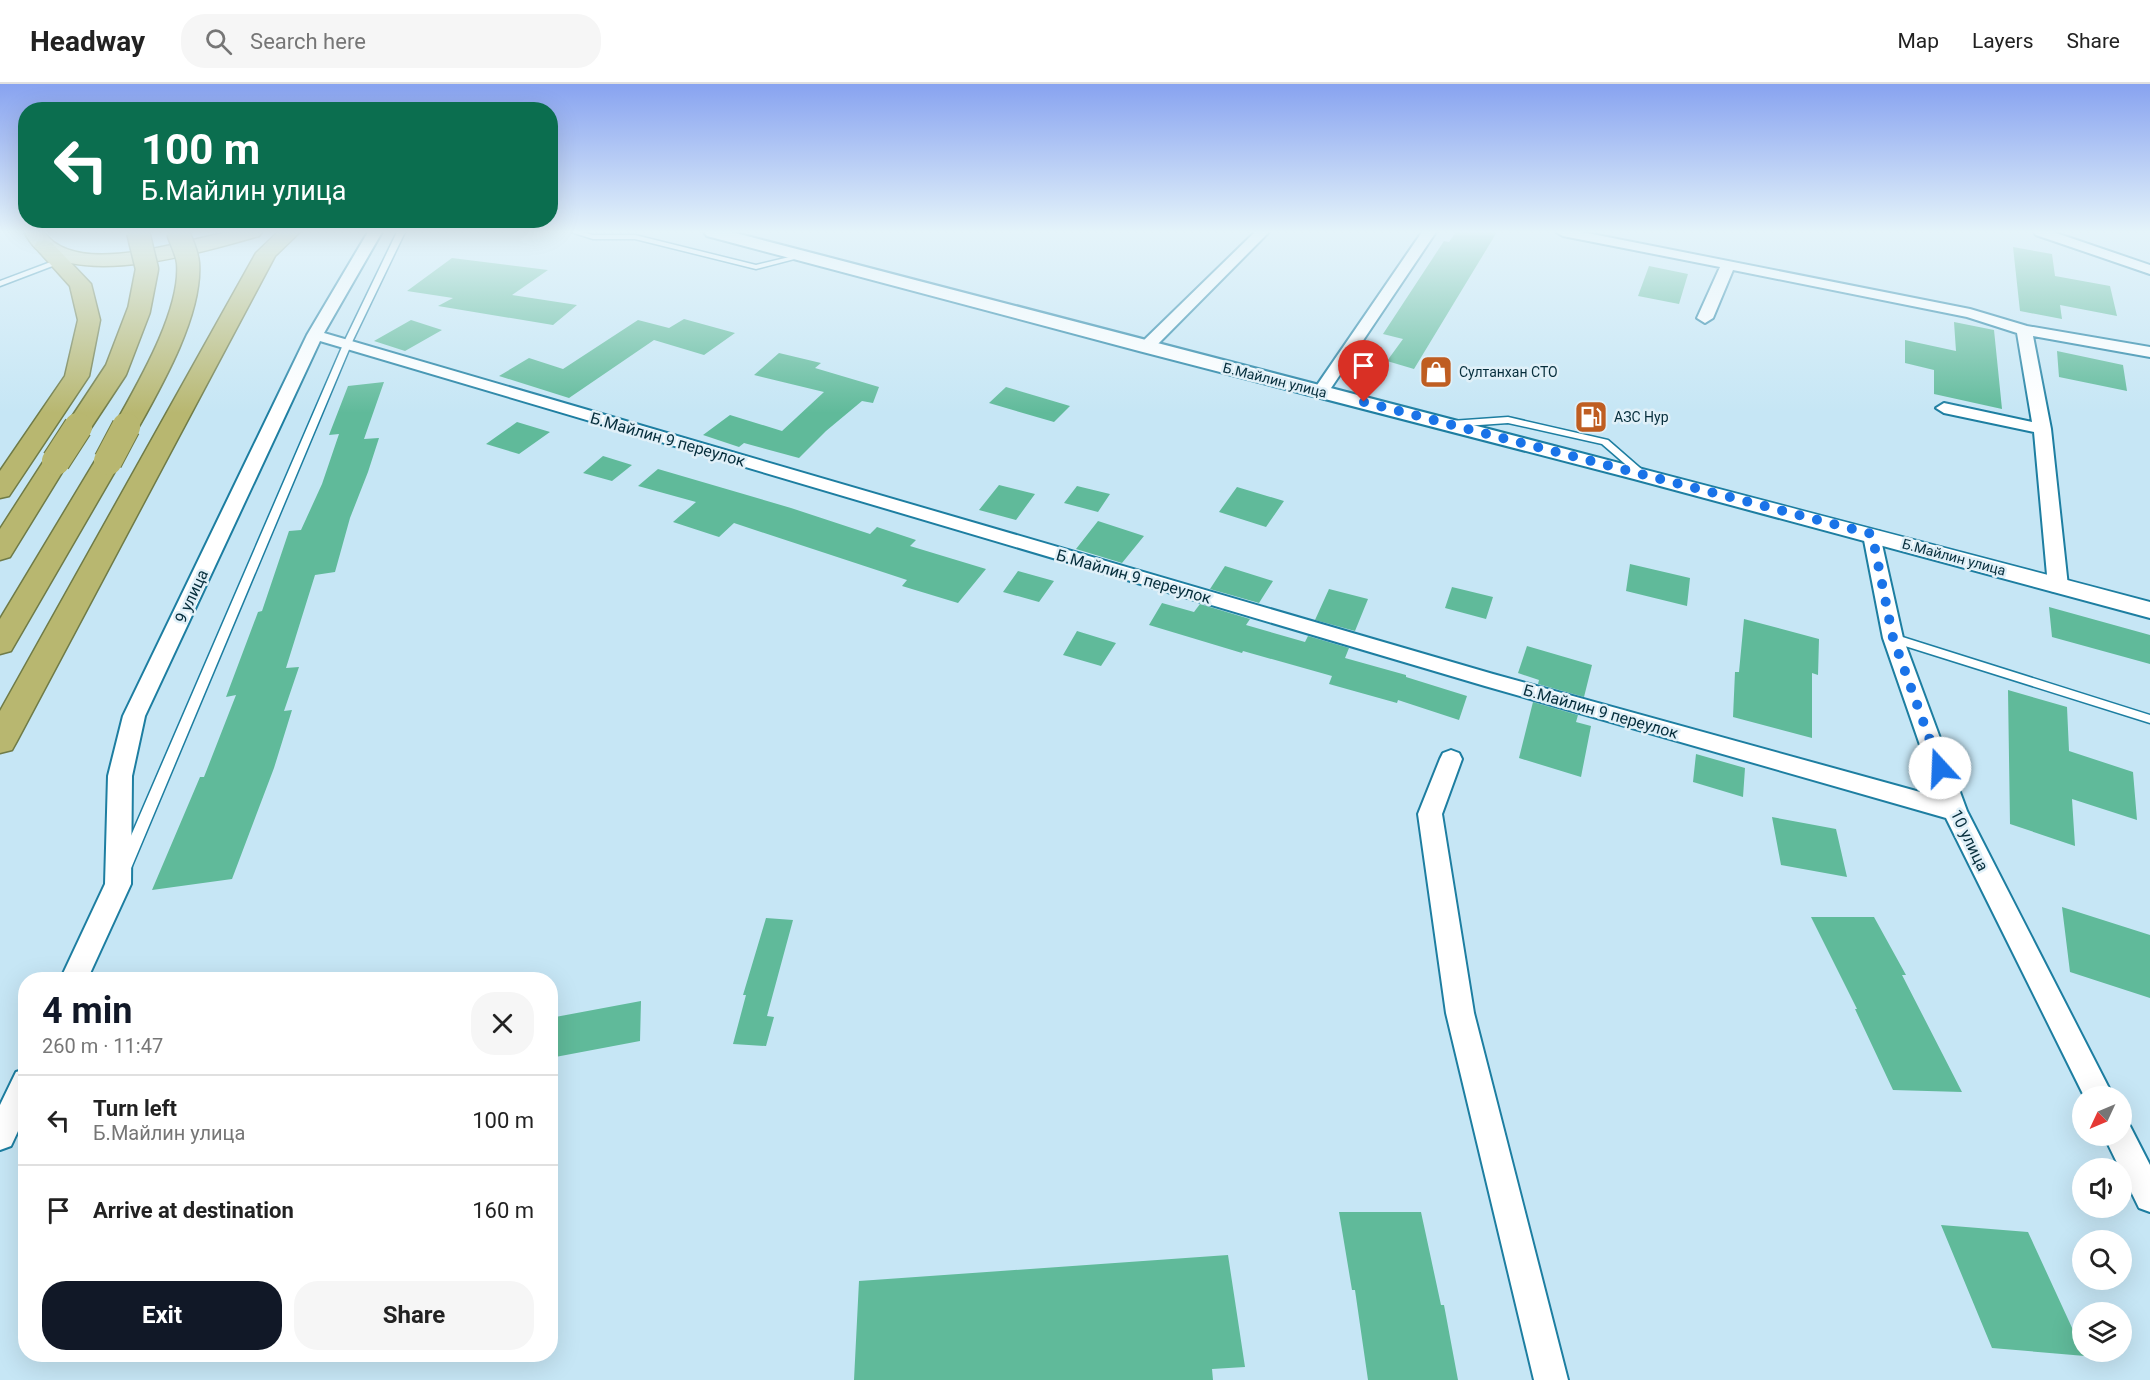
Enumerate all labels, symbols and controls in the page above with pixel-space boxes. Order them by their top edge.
search box [181,14,601,68]
text: Headway [30,25,145,58]
icon: search [202,25,235,58]
text: Search here [250,29,366,54]
text: Map [1897,29,1939,53]
text: Layers [1972,29,2033,53]
text: Share [2066,29,2120,53]
text: 100 m [141,125,260,174]
icon: left [42,126,120,204]
text: Б.Майлин улица [141,175,347,207]
pin [1338,340,1389,402]
icon: arrive [1347,349,1380,382]
shop icon: Султанхан СТО [1418,354,1454,390]
street label: Б.Майлин улица [1221,359,1329,401]
place label: Султанхан СТО [1459,364,1558,380]
fuel station icon: АЗС Нур [1573,399,1609,435]
street label: Б.Майлин 9 переулок [588,408,748,471]
place label: АЗС Нур [1614,409,1669,425]
street label: Б.Майлин улица [1900,535,2008,579]
street label: Б.Майлин 9 переулок [1054,545,1214,608]
street label: 9 улица [171,566,212,626]
street label: Б.Майлин 9 переулок [1521,680,1681,743]
position arrow [1908,736,1972,800]
street label: 10 улица [1947,806,1993,874]
text: 4 min [42,990,133,1032]
button: close [471,992,534,1055]
text: 260 m · 11:47 [42,1034,163,1058]
north arrow [2072,1086,2132,1146]
map controls [2072,1086,2132,1362]
text: Turn left [93,1096,177,1121]
icon: left [42,1104,75,1137]
text: 100 m [472,1108,534,1133]
text: Б.Майлин улица [93,1121,245,1145]
button: sound [2072,1158,2132,1218]
icon: arrive [42,1194,75,1227]
text: Arrive at destination [93,1198,294,1223]
text: 160 m [472,1198,534,1223]
button: search [2072,1230,2132,1290]
button: Exit [42,1281,282,1350]
button: Share [294,1281,534,1350]
button: layers [2072,1302,2132,1362]

